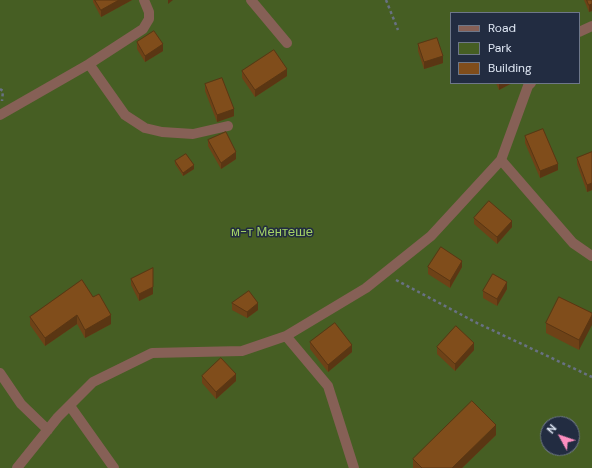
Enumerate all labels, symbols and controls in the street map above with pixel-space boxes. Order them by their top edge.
legend [450,12,580,84]
text: Road [488,20,516,36]
text: Park [488,40,512,56]
text: Building [488,60,532,76]
park label: м-т Ментeше [231,225,313,241]
north arrow [540,416,580,456]
text: N [544,421,560,437]

